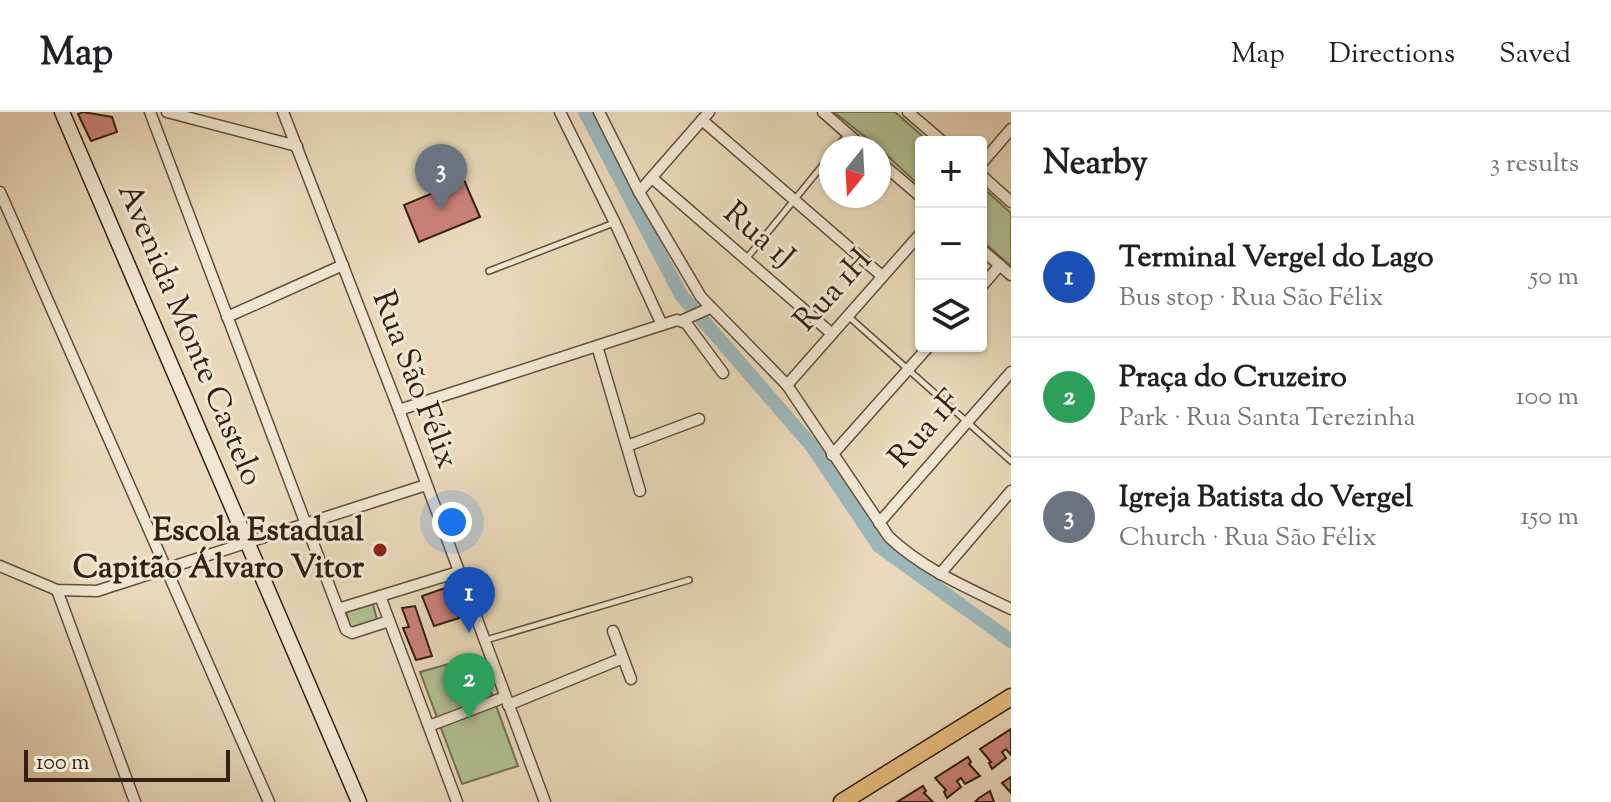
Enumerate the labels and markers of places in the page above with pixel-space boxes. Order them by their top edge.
pin: 3 [415,144,467,210]
place label: Escola Estadual Capitão Álvaro Vitor [73,509,365,592]
marker: Escola Estadual Capitão Álvaro Vitor [371,541,389,559]
pin: 1 [443,567,495,633]
pin: 2 [443,653,495,719]

